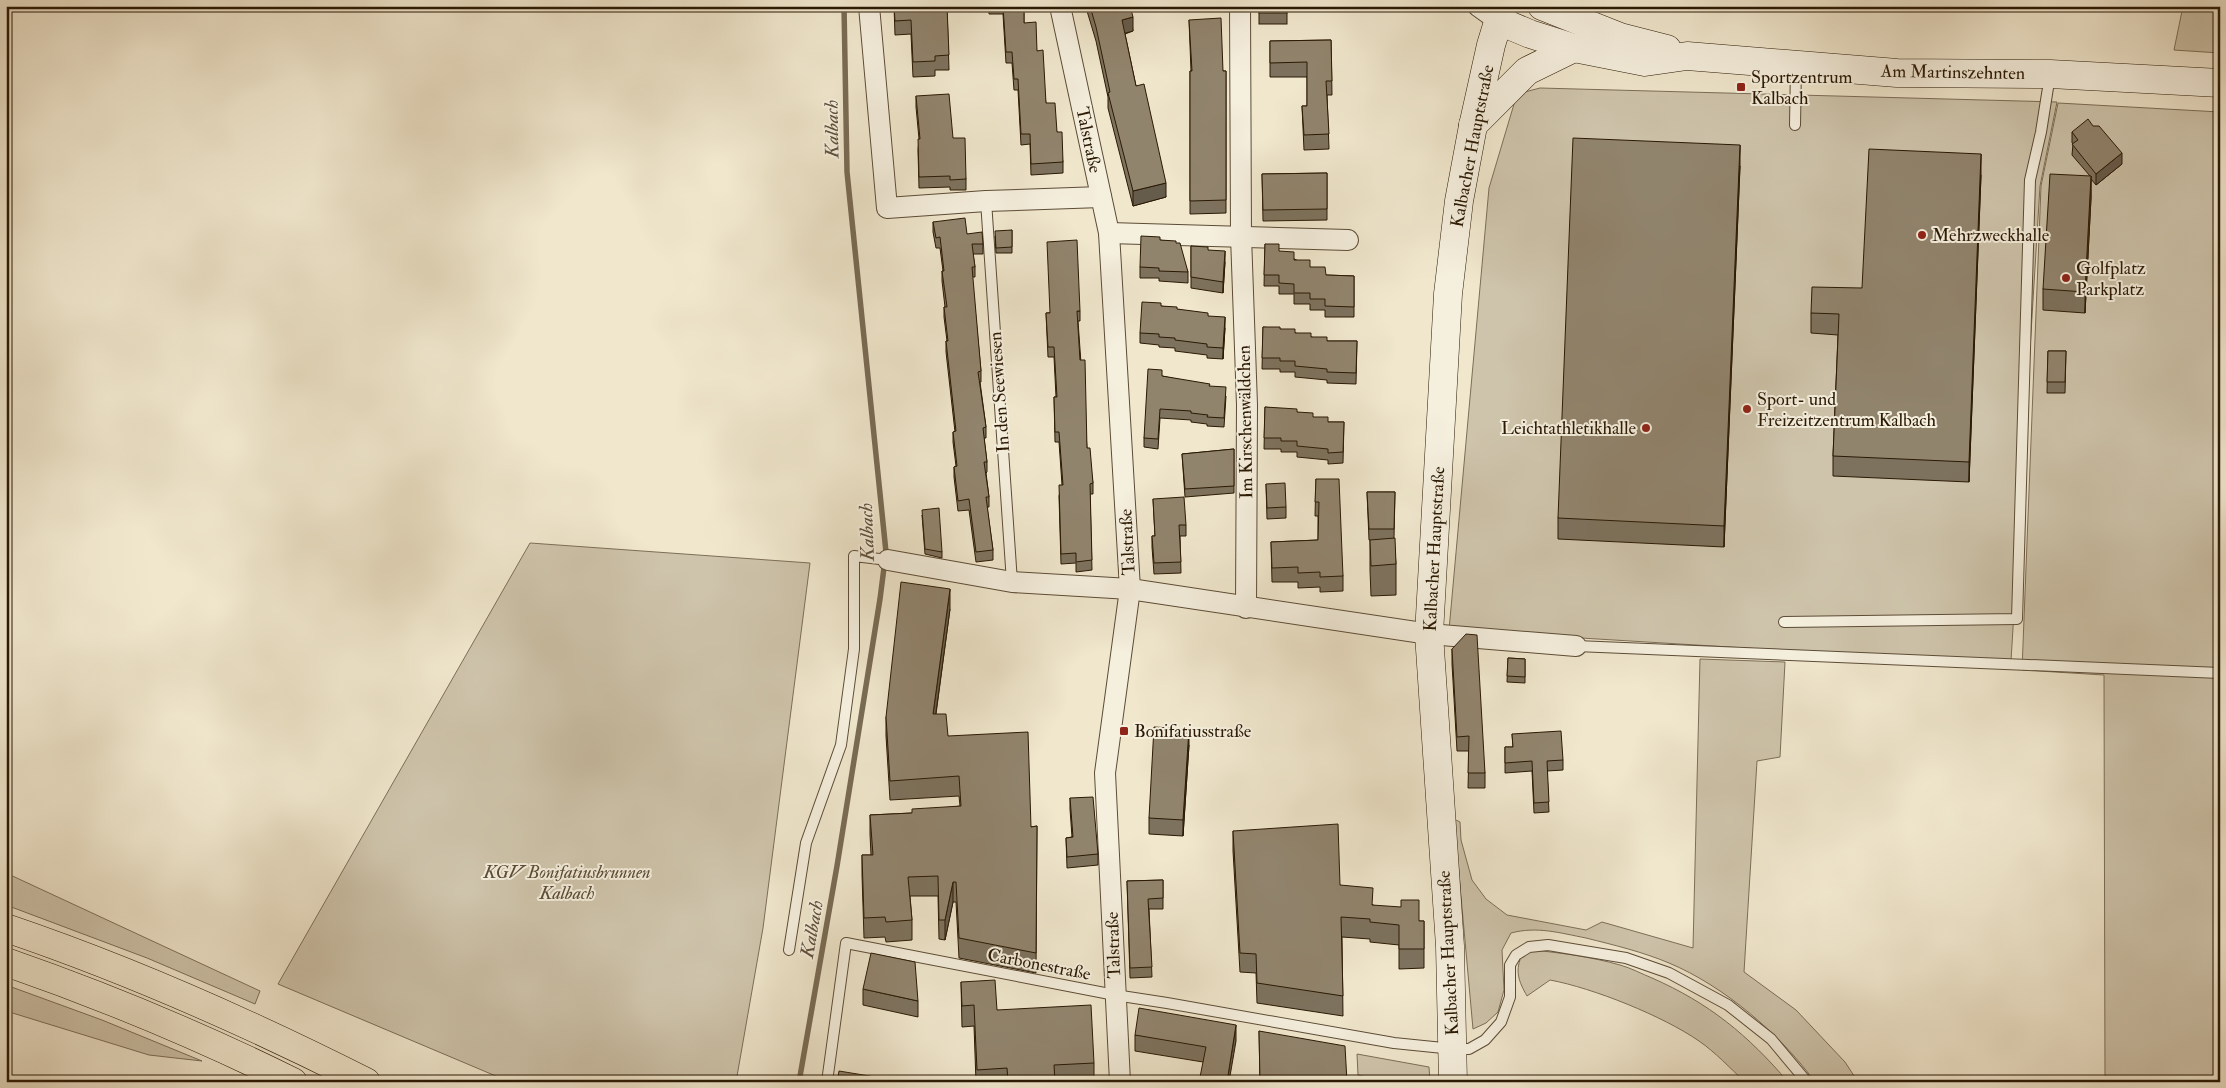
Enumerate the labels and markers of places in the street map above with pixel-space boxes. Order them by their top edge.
place label: Sportzentrum Kalbach [1751,66,1853,110]
marker: Sportzentrum Kalbach [1735,81,1747,93]
place label: Mehrzweckhalle [1932,224,2050,247]
marker: Mehrzweckhalle [1916,229,1928,241]
place label: Golfplatz Parkplatz [2076,257,2146,301]
marker: Golfplatz Parkplatz [2060,272,2072,284]
place label: Sport- und Freizeitzentrum Kalbach [1757,388,1937,432]
marker: Sport- und Freizeitzentrum Kalbach [1741,403,1753,415]
place label: Leichtathletikhalle [1501,417,1636,440]
marker: Leichtathletikhalle [1640,422,1652,434]
place label: Bonifatiusstraße [1134,720,1252,743]
marker: Bonifatiusstraße [1118,725,1130,737]

